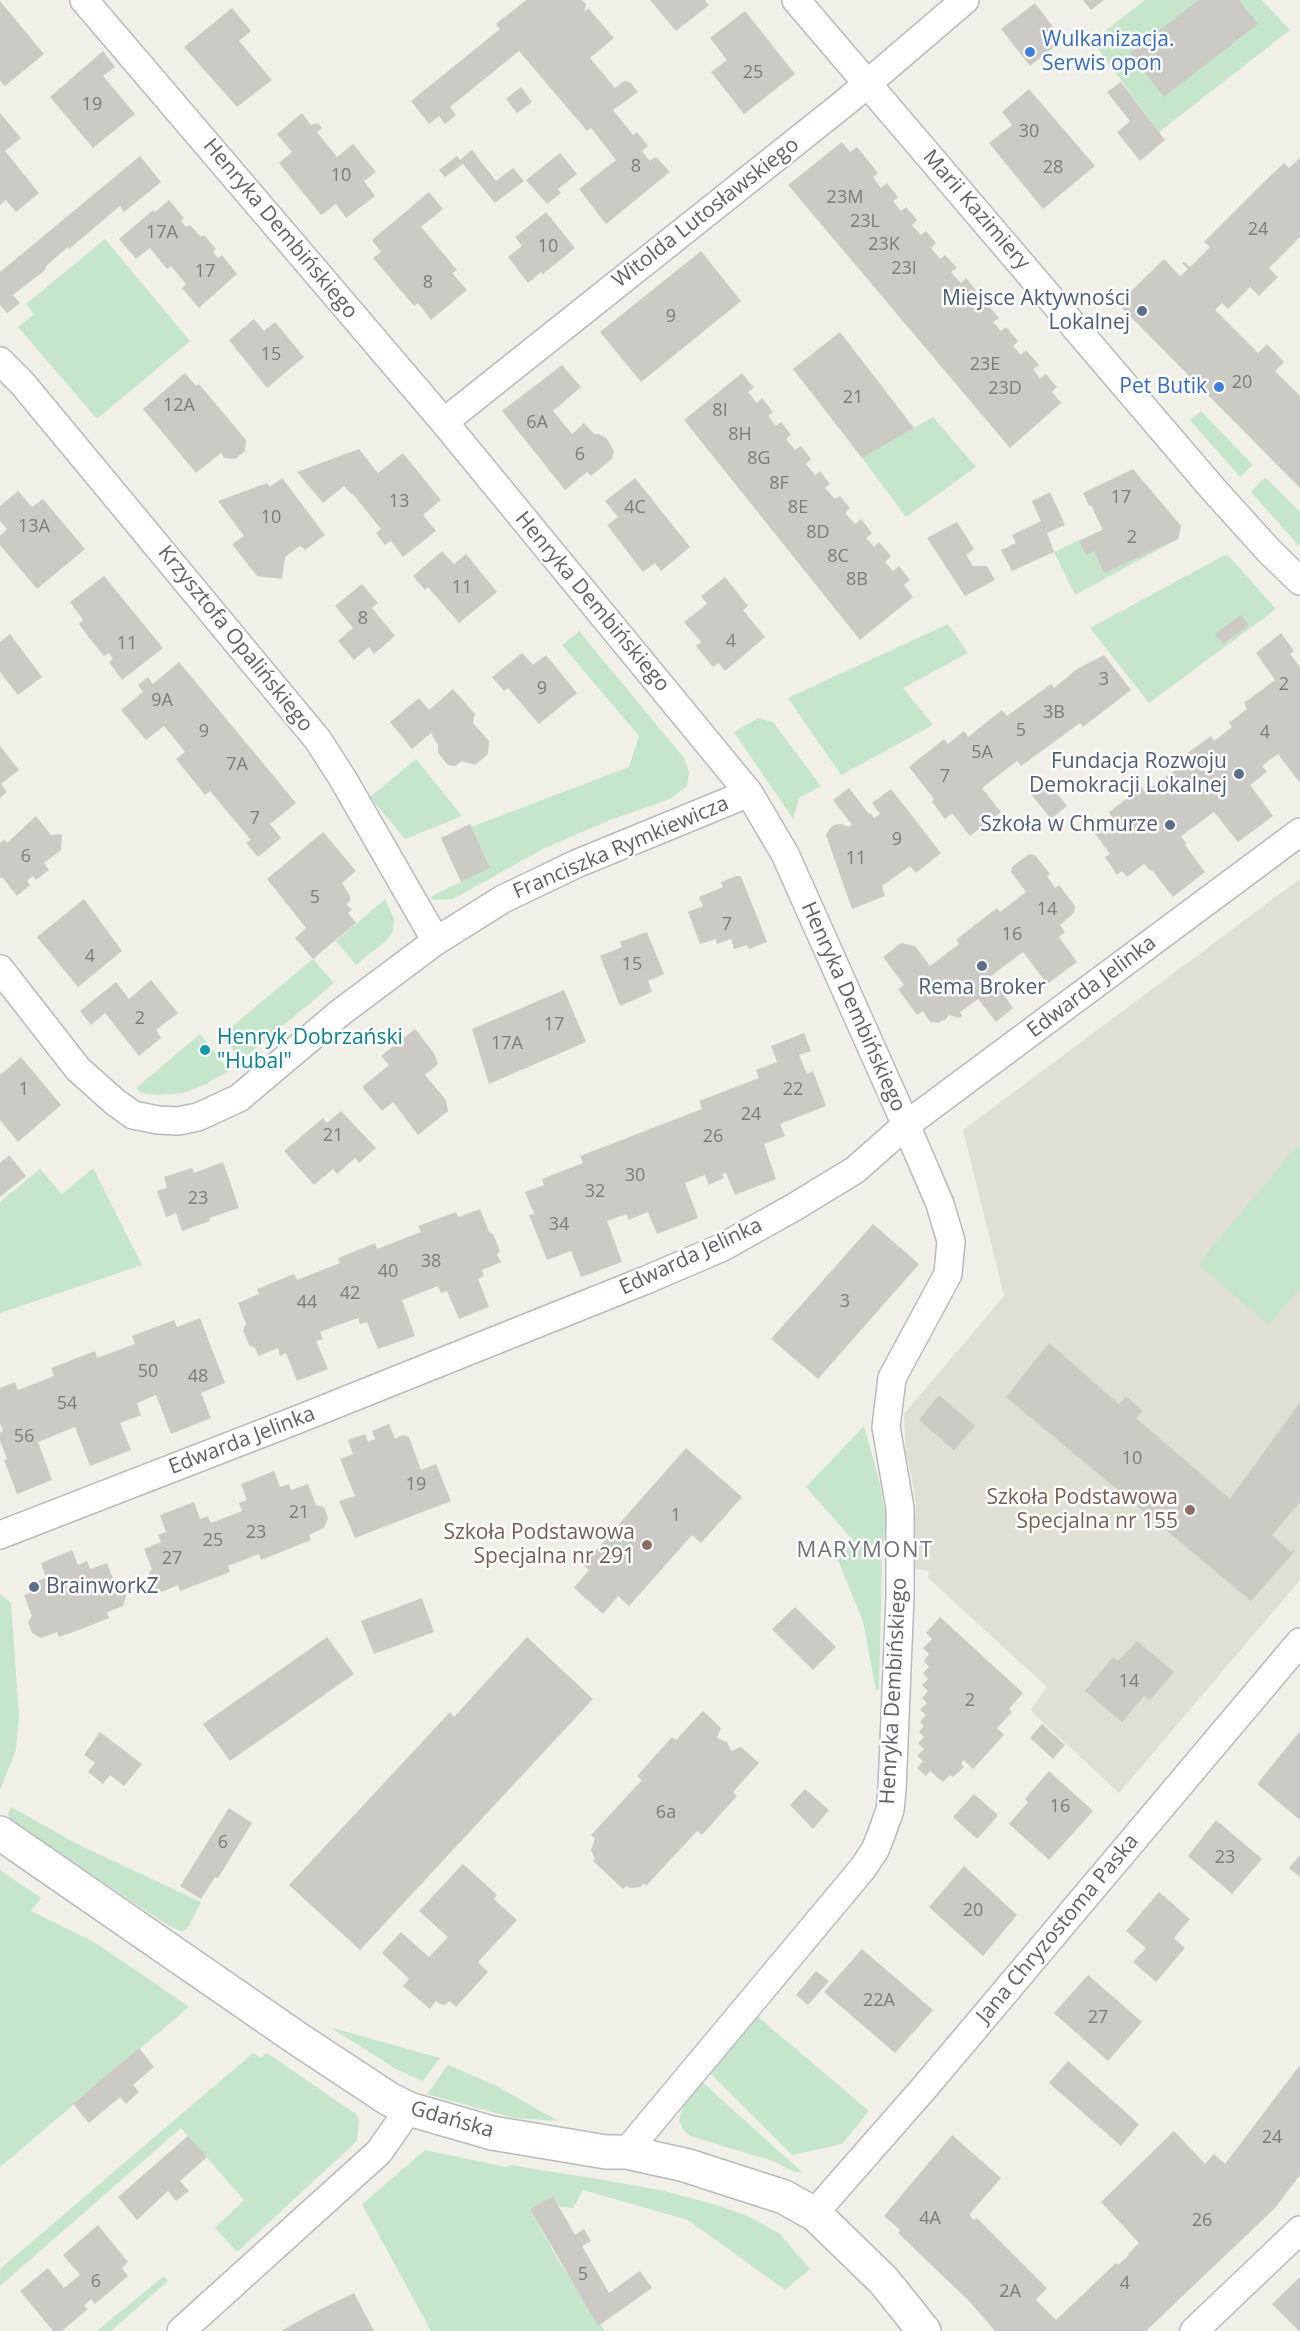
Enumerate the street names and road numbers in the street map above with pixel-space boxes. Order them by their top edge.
street label: Witolda Lutosławskiego [608,132,804,294]
street label: Henryka Dembińskiego [197,134,363,324]
street label: Marii Kazimiery [917,145,1035,275]
street label: Henryka Dembińskiego [509,507,675,697]
street label: Krzysztofa Opalińskiego [152,541,318,737]
street label: Franciszka Rymkiewicza [510,791,732,905]
street label: Henryka Dembińskiego [795,898,911,1116]
street label: Edwarda Jelinka [1023,930,1161,1044]
street label: Edwarda Jelinka [616,1213,766,1301]
street label: Edwarda Jelinka [165,1402,319,1480]
street label: Henryka Dembińskiego [875,1577,913,1805]
street label: Jana Chryzostoma Paska [972,1829,1144,2029]
street label: Gdańska [407,2096,497,2144]

